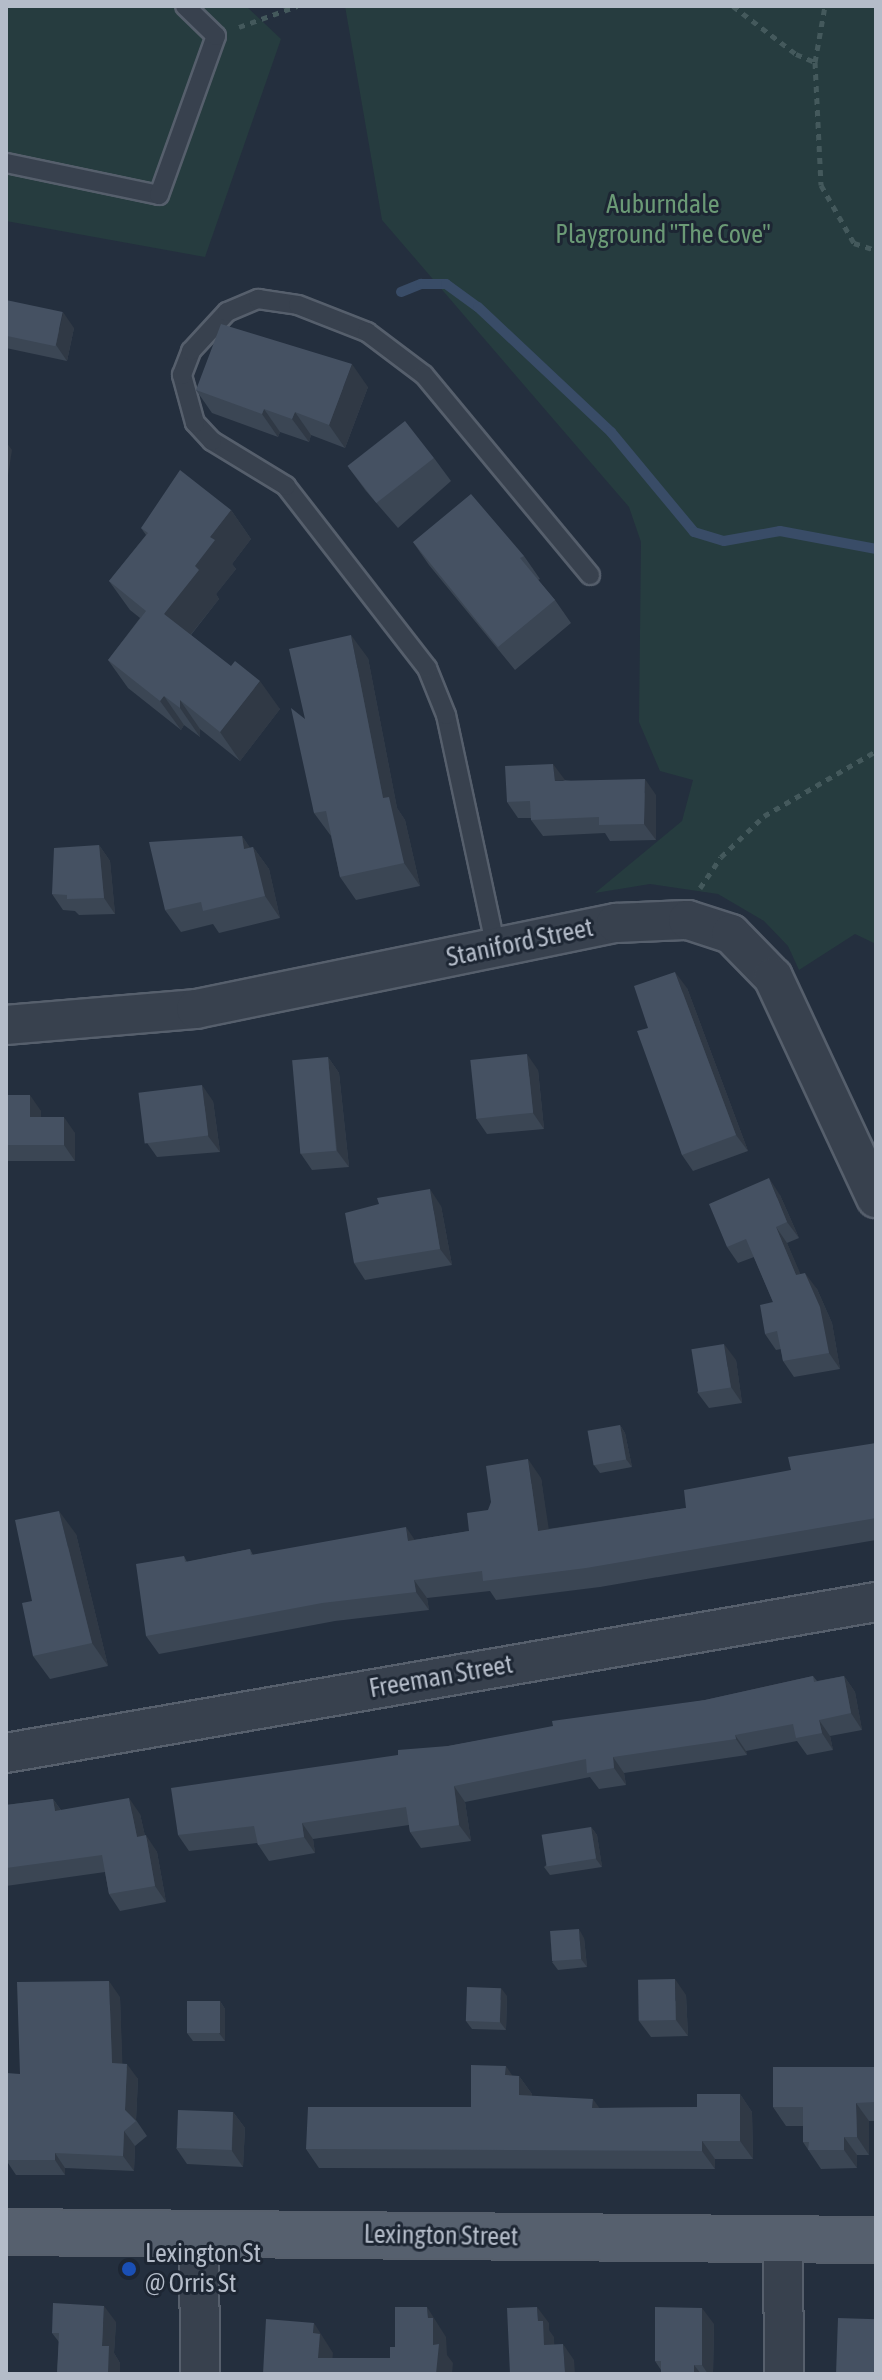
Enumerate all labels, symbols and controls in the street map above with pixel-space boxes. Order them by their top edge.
park label: Auburndale Playground "The Cove" [555,189,771,250]
street label: Staniford Street [444,912,596,974]
street label: Freeman Street [367,1649,515,1705]
street label: Lexington Street [363,2219,519,2253]
place label: Lexington St @ Orris St [145,2238,261,2300]
marker: Lexington St @ Orris St [120,2260,138,2278]

